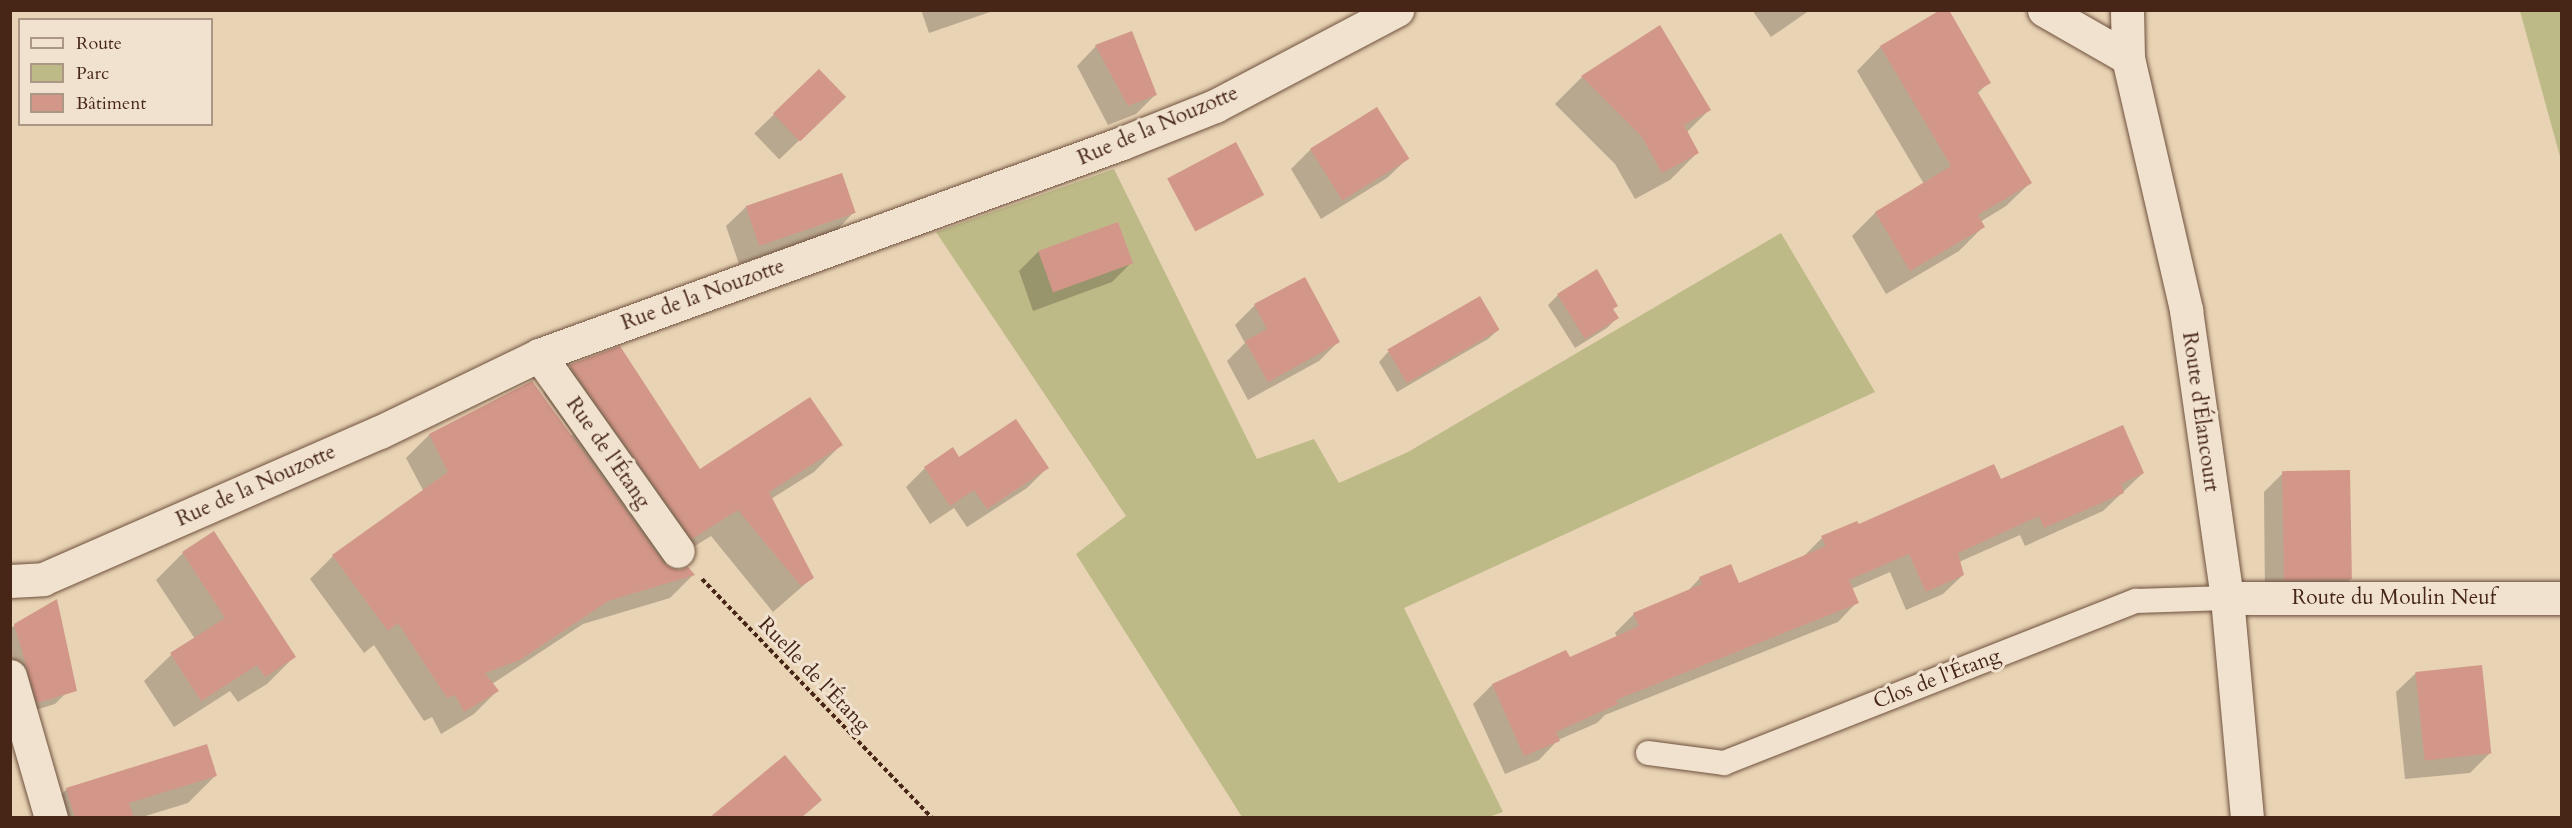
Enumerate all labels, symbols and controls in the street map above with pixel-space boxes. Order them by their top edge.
legend [18,18,213,126]
text: Route [76,31,122,56]
text: Parc [76,61,109,86]
street label: Rue de la Nouzotte [1074,81,1242,171]
text: Bâtiment [76,91,146,116]
street label: Rue de la Nouzotte [618,254,788,336]
street label: Route d'Élancourt [2176,330,2224,494]
street label: Rue de l'Étang [560,392,656,514]
street label: Rue de la Nouzotte [172,440,340,532]
street label: Route du Moulin Neuf [2292,585,2496,611]
street label: Ruelle de l'Étang [753,612,875,738]
street label: Clos de l'Étang [1870,643,2004,715]

